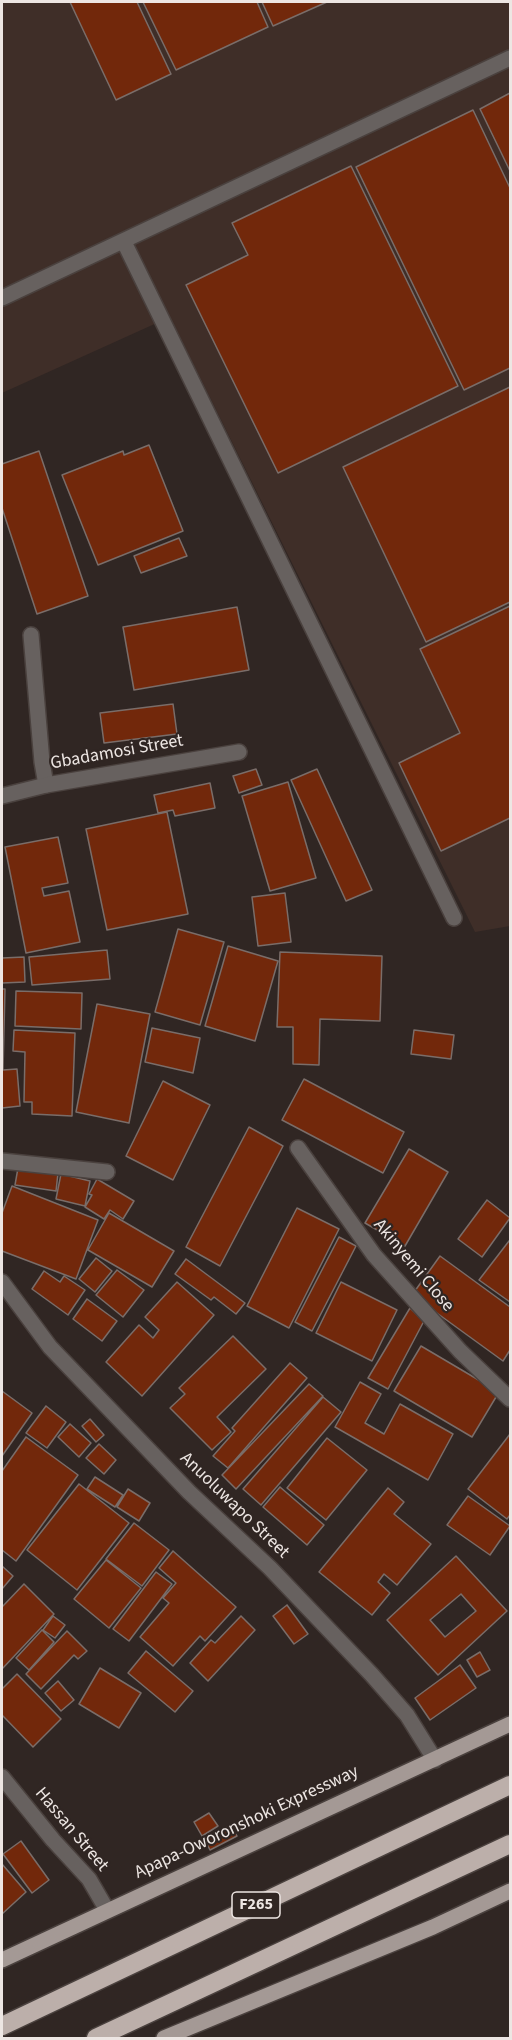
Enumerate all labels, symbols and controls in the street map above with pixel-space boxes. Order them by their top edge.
street label: Gbadamosi Street [49,731,185,775]
street label: Akinyemi Close [368,1215,458,1317]
street label: Anuoluwapo Street [175,1448,293,1564]
street label: Apapa-Oworonshoki Expressway [132,1762,362,1884]
street label: Hassan Street [29,1783,113,1877]
road number: F265 [232,1892,280,1918]

